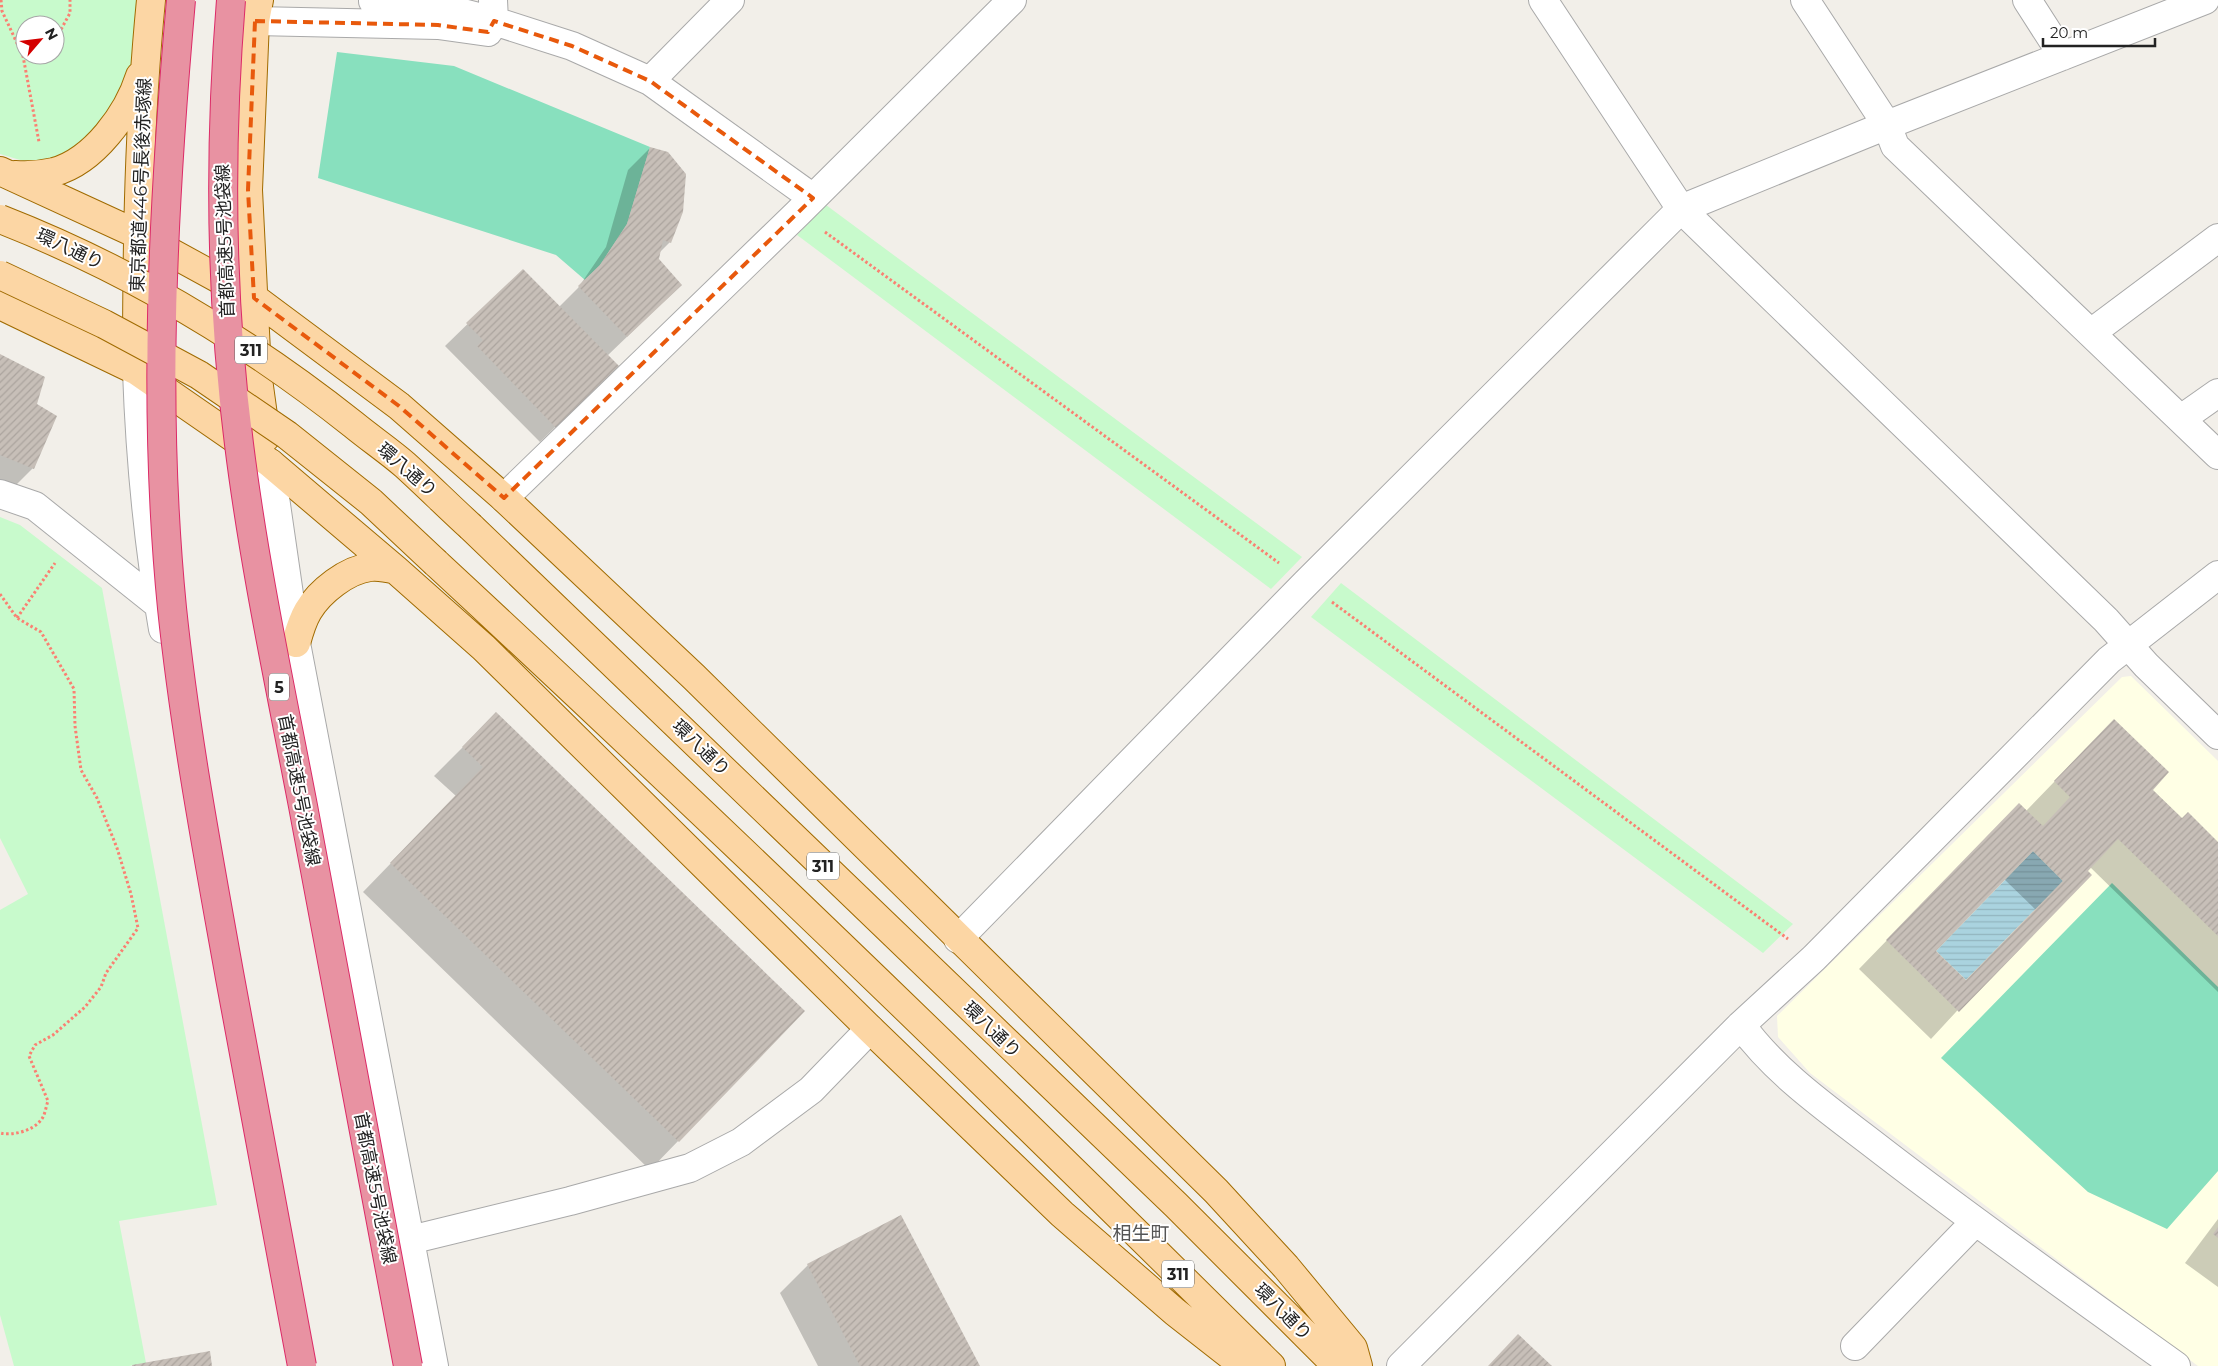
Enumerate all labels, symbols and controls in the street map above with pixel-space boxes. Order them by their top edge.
north arrow [15,15,65,65]
scale bar [2043,15,2156,47]
text: 20 m [2050,23,2088,42]
text: N [41,25,62,43]
street label: 東京都道446号長後赤塚線 [126,77,156,293]
street label: 首都高速5号池袋線 [211,164,239,318]
street label: 環八通り [33,224,107,274]
road number: 311 [235,336,267,364]
street label: 環八通り [373,438,441,502]
road number: 5 [269,674,289,700]
street label: 首都高速5号池袋線 [273,712,325,868]
street label: 環八通り [667,715,735,781]
road number: 311 [807,852,839,879]
street label: 環八通り [958,997,1026,1063]
street label: 首都高速5号池袋線 [349,1110,401,1266]
district label: 相生町 [1112,1222,1170,1245]
road number: 311 [1162,1260,1194,1288]
street label: 環八通り [1250,1279,1316,1345]

